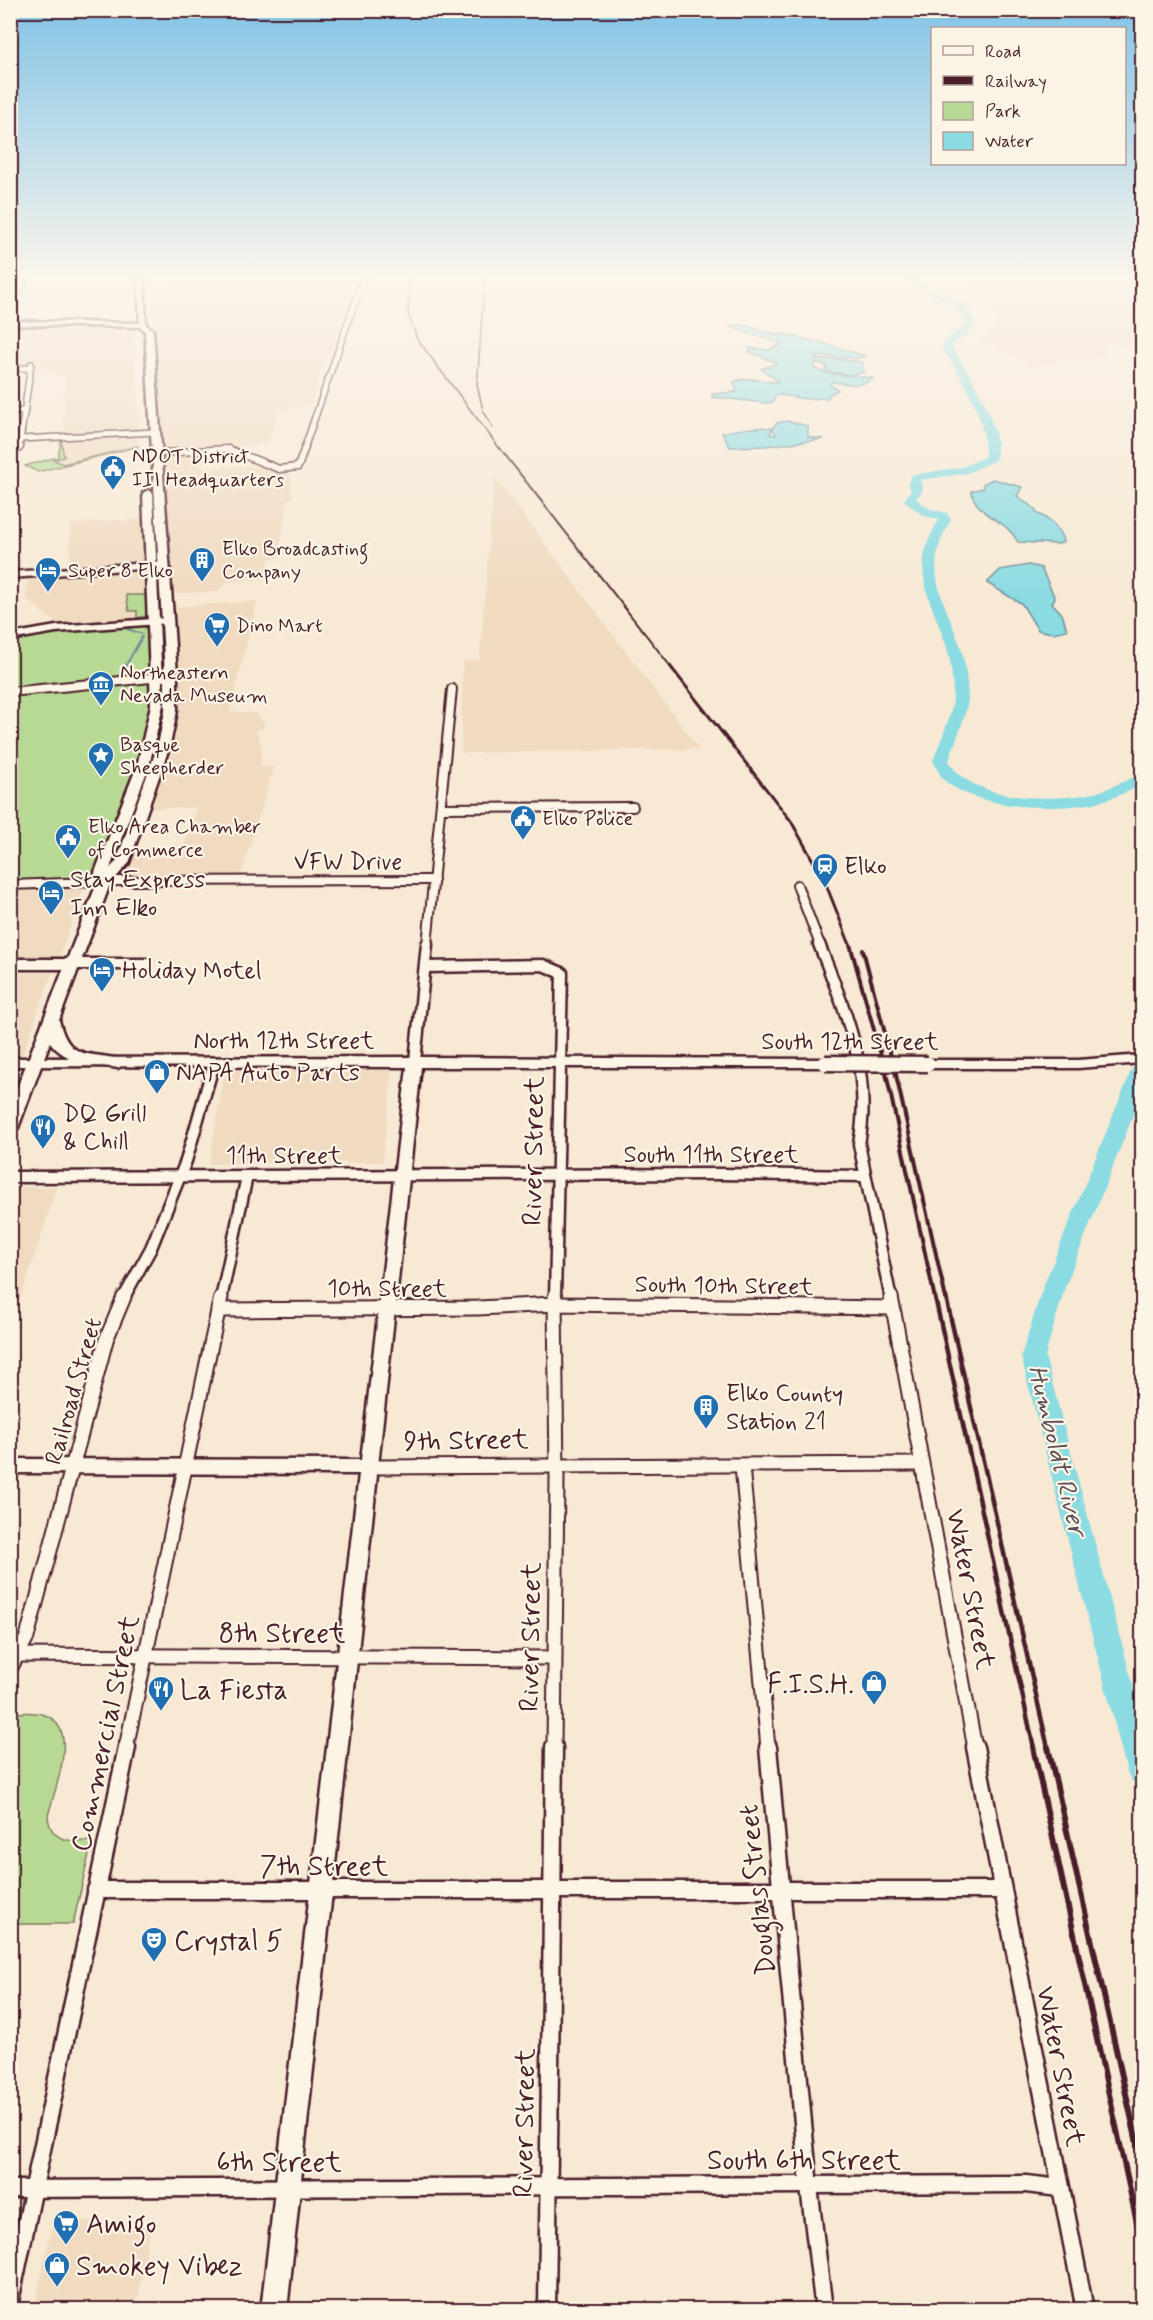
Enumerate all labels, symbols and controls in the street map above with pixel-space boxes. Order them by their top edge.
legend [931,27,1126,165]
text: Road [985,40,1021,64]
text: Railway [985,70,1047,94]
text: Park [985,100,1021,124]
text: Water [985,130,1034,154]
place label: NDOT District III Headquarters [132,444,284,494]
public building icon: NDOT District III Headquarters [98,453,128,491]
place label: Elko Broadcasting Company [222,536,368,586]
building icon: Elko Broadcasting Company [187,545,217,583]
hotel icon: Super 8 Elko [33,555,63,593]
place label: Super 8 Elko [68,558,173,585]
supermarket icon: Dino Mart [202,610,232,648]
place label: Dino Mart [236,613,323,640]
place label: Northeastern Nevada Museum [120,660,268,710]
museum icon: Northeastern Nevada Museum [86,669,116,707]
place label: Basque Sheepherder [120,732,224,782]
place icon: Basque Sheepherder [86,740,116,778]
public building icon: Elko Police [508,803,538,841]
place label: Elko Police [542,806,634,833]
place label: Elko Area Chamber of Commerce [88,814,261,864]
public building icon: Elko Area Chamber of Commerce [53,822,83,860]
street label: VFW Drive [294,847,402,878]
station icon: Elko [810,851,840,889]
place label: Elko [844,852,887,883]
place label: Stay Express Inn Elko [70,865,206,924]
hotel icon: Stay Express Inn Elko [36,878,66,916]
hotel icon: Holiday Motel [87,955,117,993]
place label: Holiday Motel [122,956,262,987]
street label: North 12th Street [194,1026,374,1057]
street label: South 12th Street [761,1027,939,1058]
shop icon: NAPA Auto Parts [142,1057,172,1095]
place label: NAPA Auto Parts [176,1058,360,1089]
street label: River Street [515,1075,554,1226]
place label: DQ Grill & Chill [63,1099,146,1158]
restaurant icon: DQ Grill & Chill [28,1112,58,1150]
street label: South 11th Street [623,1140,799,1171]
street label: 11th Street [226,1141,342,1172]
street label: South 10th Street [634,1269,813,1304]
street label: 10th Street [327,1274,447,1305]
street label: Railroad Street [39,1314,110,1468]
water label: Humboldt River [1018,1362,1095,1543]
place label: Elko County Station 21 [726,1379,843,1438]
building icon: Elko County Station 21 [691,1392,721,1430]
street label: 9th Street [403,1422,529,1461]
street label: Water Street [936,1506,1003,1673]
street label: River Street [512,1561,551,1712]
street label: Commercial Street [63,1611,150,1855]
street label: 8th Street [218,1616,346,1653]
place label: F.I.S.H. [767,1667,854,1704]
shop icon: F.I.S.H. [859,1668,889,1706]
place label: La Fiesta [180,1673,288,1710]
restaurant icon: La Fiesta [146,1674,176,1712]
street label: Douglas Street [731,1802,789,1977]
street label: 7th Street [260,1849,389,1886]
place label: Crystal 5 [174,1924,283,1961]
theatre icon: Crystal 5 [139,1925,169,1963]
street label: Water Street [1026,1983,1093,2150]
street label: River Street [506,2047,545,2198]
street label: South 6th Street [707,2143,902,2180]
street label: 6th Street [216,2145,342,2182]
place label: Amigo [86,2207,157,2247]
supermarket icon: Amigo [51,2208,81,2246]
place label: Smokey Vibez [76,2249,243,2286]
shop icon: Smokey Vibez [42,2250,72,2288]

